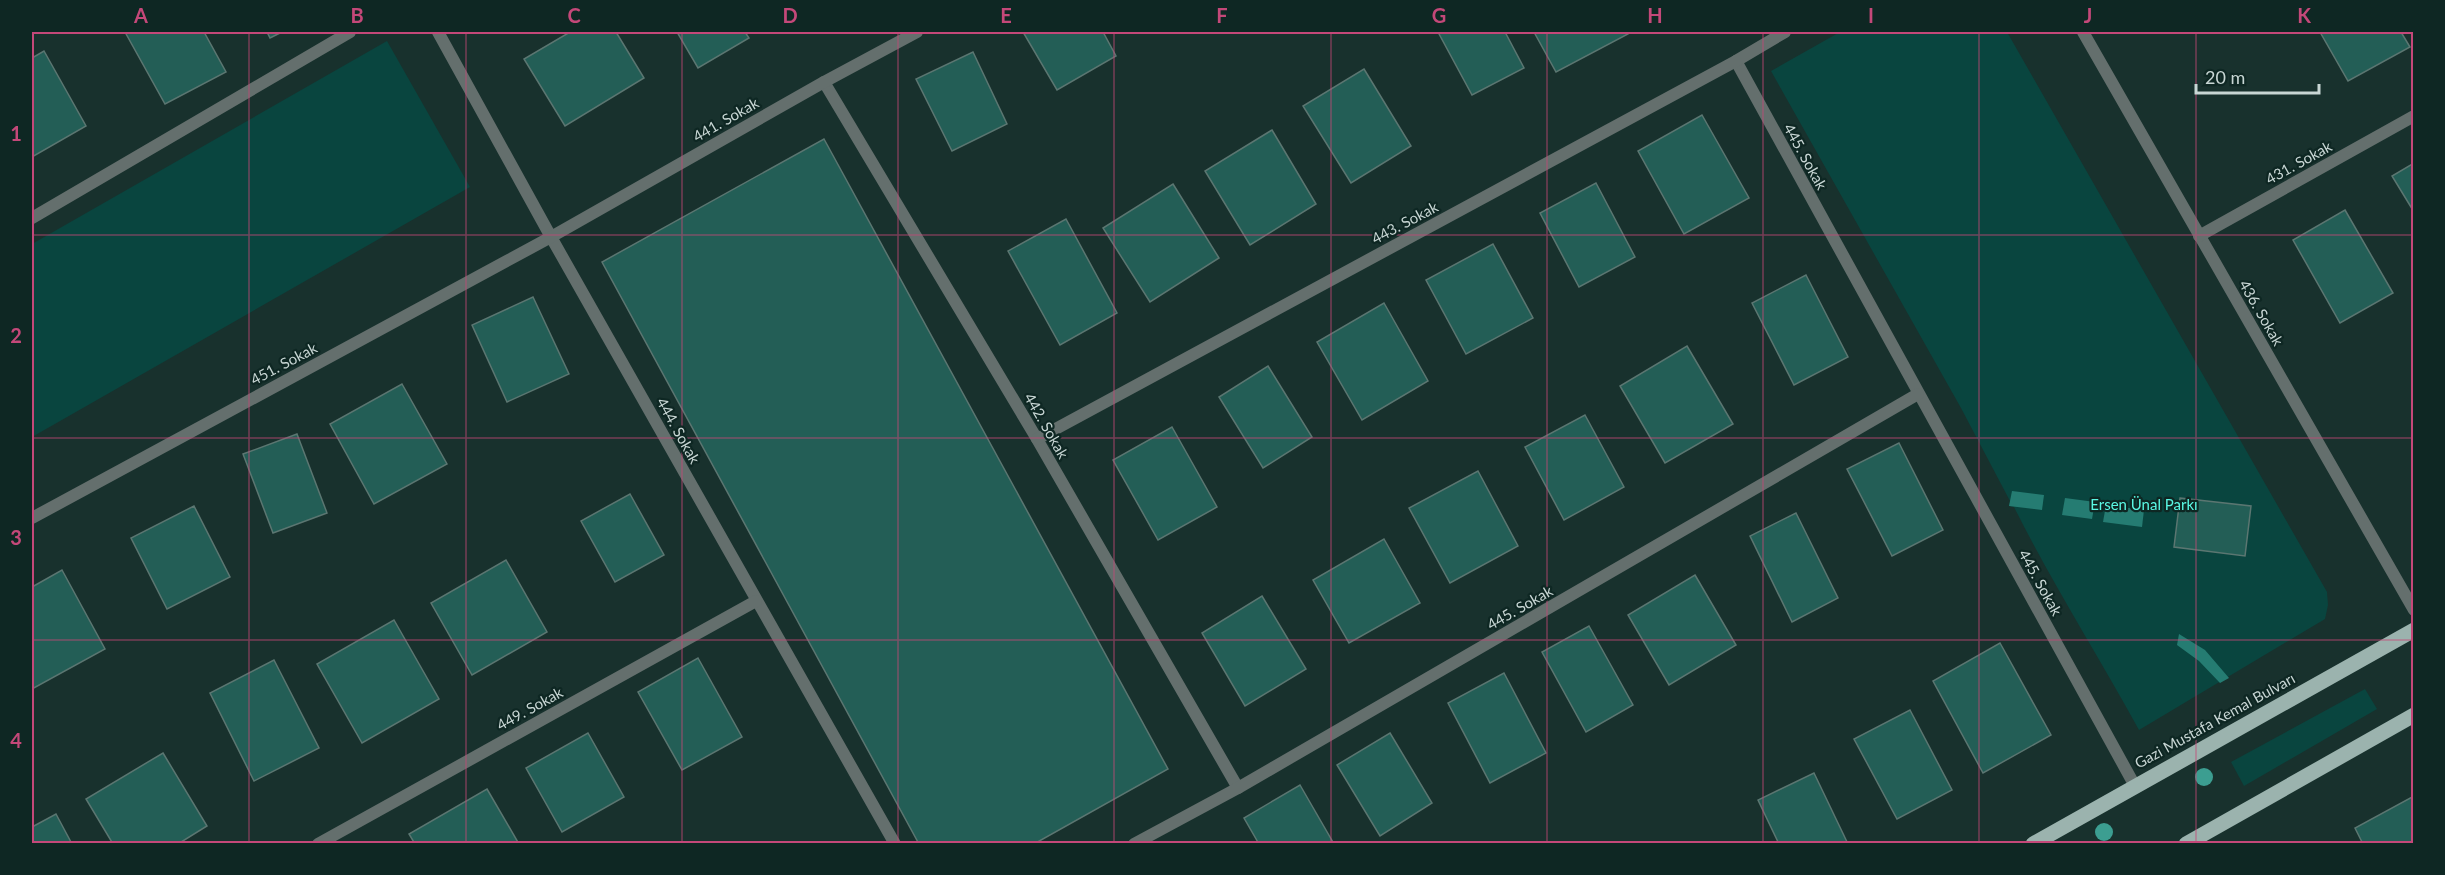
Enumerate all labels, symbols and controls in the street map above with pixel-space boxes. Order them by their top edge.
text: A [133,3,148,27]
text: B [350,3,364,27]
text: C [567,3,581,27]
text: D [782,3,798,27]
text: E [1000,3,1012,27]
text: F [1216,3,1228,27]
text: G [1432,3,1446,27]
text: H [1647,3,1663,27]
text: I [1868,3,1874,27]
text: J [2084,3,2092,27]
text: K [2297,3,2311,27]
scale bar [2196,57,2319,95]
text: 20 m [2205,66,2245,88]
street label: 441. Sokak [689,93,762,145]
street label: 445. Sokak [1780,120,1832,193]
text: 1 [10,121,22,145]
street label: 431. Sokak [2262,136,2335,188]
street label: 443. Sokak [1368,197,1441,247]
street label: 436. Sokak [2236,276,2288,349]
text: 2 [10,323,22,347]
street label: 451. Sokak [247,338,320,388]
street label: 442. Sokak [1021,389,1073,462]
street label: 444. Sokak [653,394,705,467]
park label: Ersen Ünal Parkı [2090,495,2198,513]
text: 3 [10,525,22,549]
street label: 445. Sokak [2015,546,2067,619]
street label: 445. Sokak [1483,581,1556,633]
street label: Gazi Mustafa Kemal Bulvarı [2131,669,2298,772]
street label: 449. Sokak [493,682,566,734]
text: 4 [10,728,22,752]

